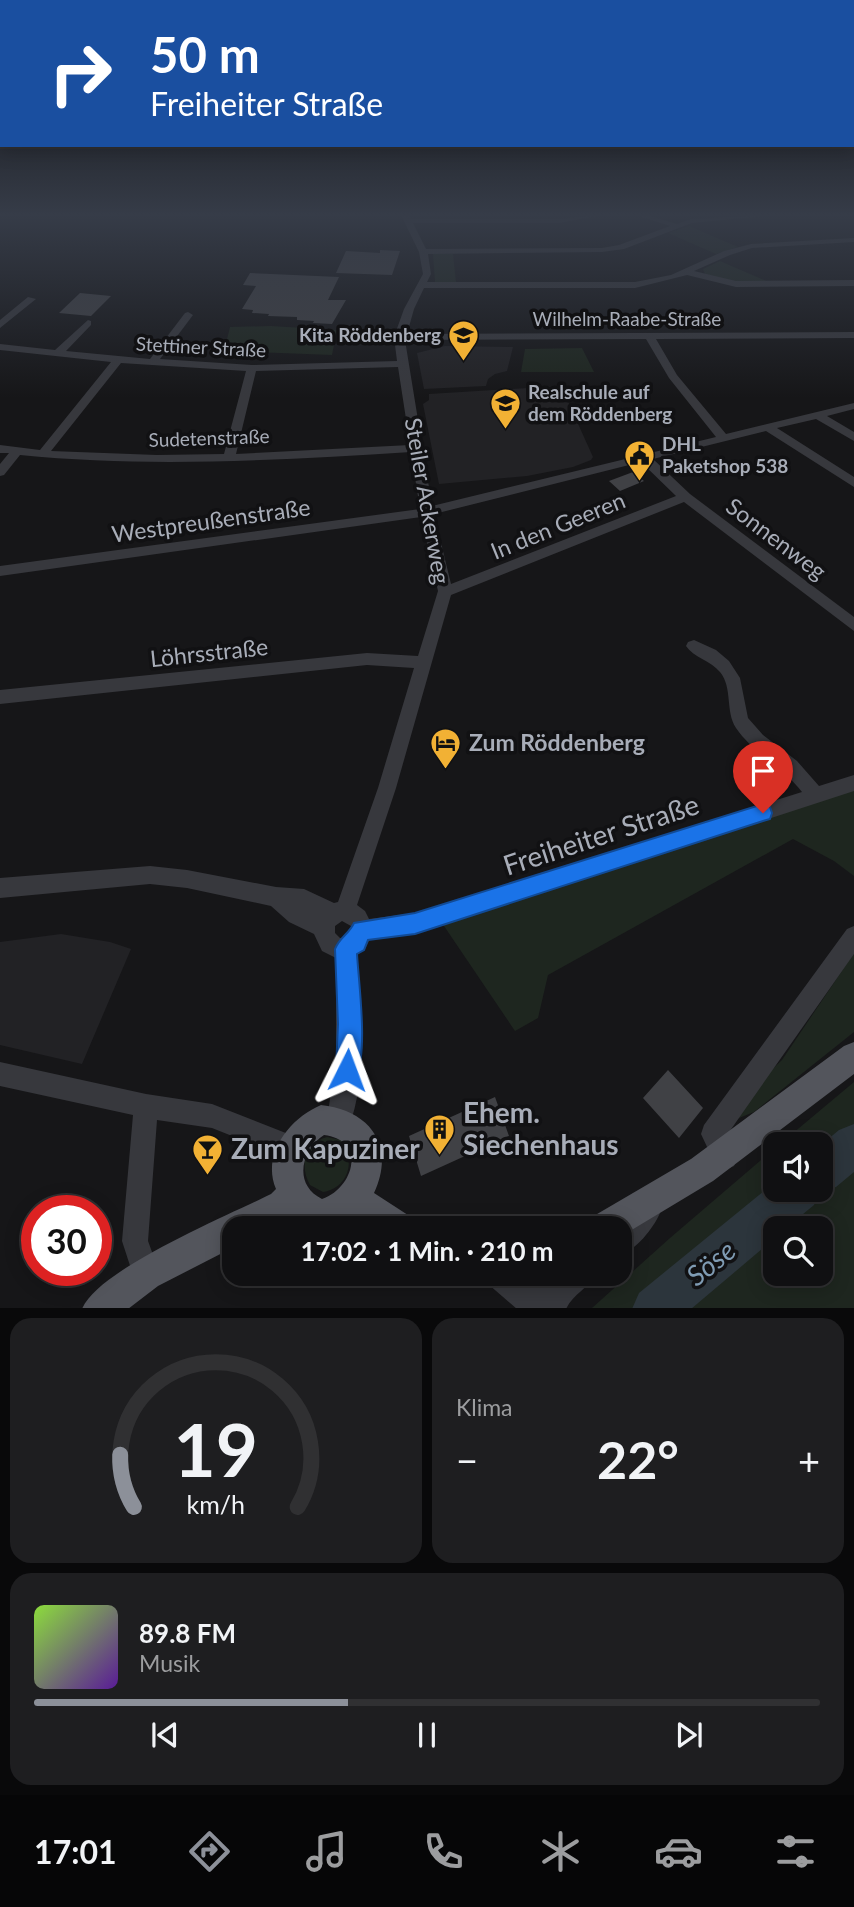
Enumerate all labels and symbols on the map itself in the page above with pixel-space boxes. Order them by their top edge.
street label: Wilhelm-Raabe-Straße [533,307,721,330]
school or university icon: Kita Röddenberg [447,318,481,362]
place label: Kita Röddenberg [299,323,441,346]
street label: Stettiner Straße [135,332,267,361]
place label: Realschule auf dem Röddenberg [528,380,672,425]
school or university icon: Realschule auf dem Röddenberg [488,386,522,430]
street label: Steiler Ackerweg [400,416,456,586]
street label: Sudetenstraße [148,424,270,451]
place label: DHL Paketshop 538 [662,432,788,477]
public building icon: DHL Paketshop 538 [622,438,656,482]
street label: In den Geeren [486,485,629,565]
street label: Sonnenweg [721,491,832,585]
street label: Westpreußenstraße [110,492,312,548]
street label: Löhrsstraße [149,632,269,672]
hotel icon: Zum Röddenberg [429,726,463,770]
place label: Zum Röddenberg [469,728,645,756]
pin [733,741,793,813]
street label: Freiheiter Straße [498,786,703,882]
position arrow [310,1033,384,1107]
place label: Ehem. Siechenhaus [463,1095,619,1161]
building icon: Ehem. Siechenhaus [423,1112,457,1156]
place label: Zum Kapuziner [231,1131,420,1165]
bar icon: Zum Kapuziner [191,1132,225,1176]
speed limit sign: 30 [21,1195,112,1286]
water label: Söse [679,1232,742,1292]

